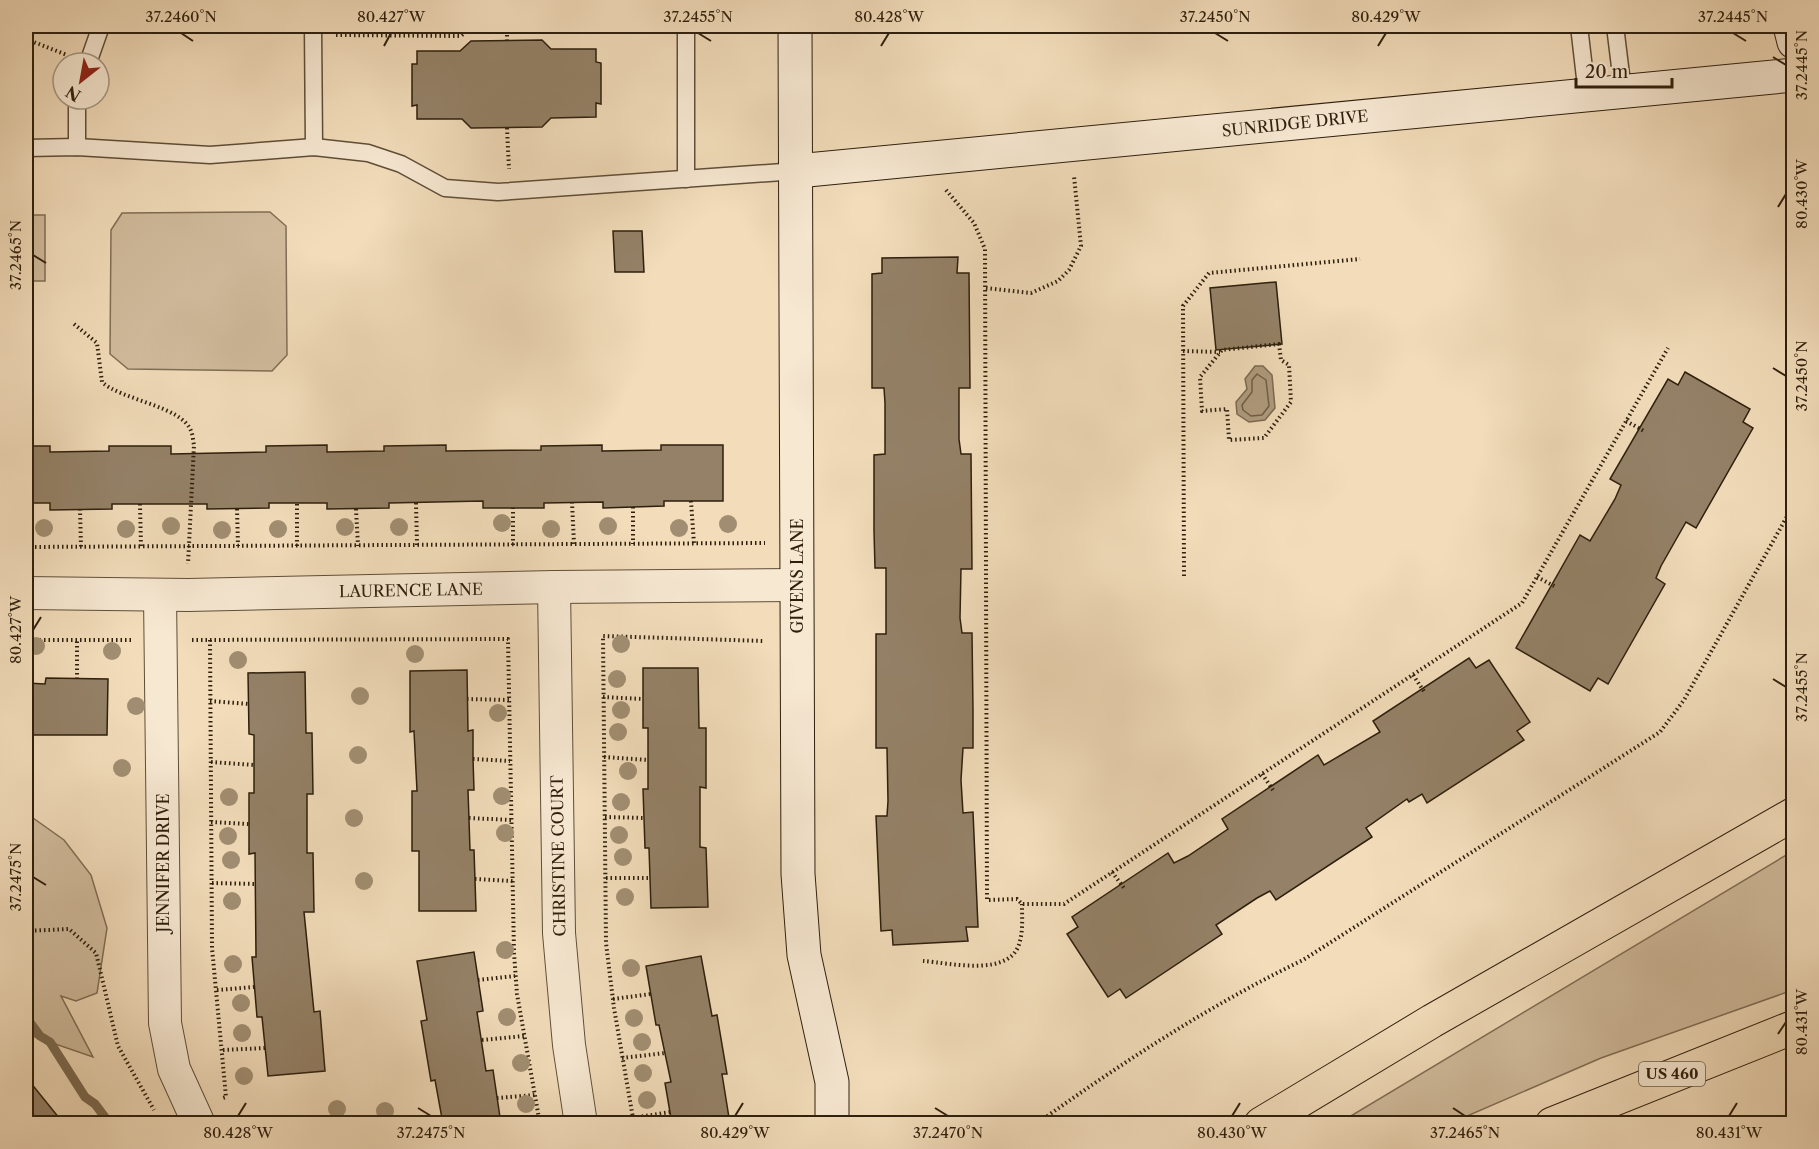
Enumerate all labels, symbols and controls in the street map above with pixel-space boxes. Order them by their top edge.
text: 37.2460°N [145,7,217,26]
text: 80.427°W [357,7,426,26]
text: 37.2455°N [663,7,733,26]
text: 80.428°W [854,7,924,26]
text: 37.2450°N [1179,7,1251,26]
text: 80.429°W [1351,7,1421,26]
text: 37.2445°N [1698,7,1768,26]
text: 37.2445°N [1792,30,1811,100]
north arrow [51,51,111,111]
scale bar [1576,51,1672,89]
text: 20 m [1585,61,1629,83]
text: N [62,82,84,106]
street label: SUNRIDGE DRIVE [1221,105,1369,141]
text: 80.430°W [1792,158,1811,229]
text: 37.2465°N [6,220,25,290]
text: 37.2450°N [1792,340,1811,412]
street label: GIVENS LANE [787,518,807,634]
street label: LAURENCE LANE [339,579,483,601]
text: 80.427°W [6,595,25,664]
text: 37.2455°N [1792,652,1811,722]
street label: CHRISTINE COURT [547,775,569,937]
street label: JENNIFER DRIVE [153,793,173,936]
text: 37.2475°N [6,843,25,911]
text: 80.431°W [1792,988,1811,1055]
road number: US 460 [1639,1062,1705,1086]
text: 80.428°W [203,1123,273,1142]
text: 37.2475°N [397,1123,465,1142]
text: 80.429°W [700,1123,770,1142]
text: 37.2470°N [913,1123,983,1142]
text: 80.430°W [1197,1123,1268,1142]
text: 37.2465°N [1430,1123,1500,1142]
text: 80.431°W [1696,1123,1763,1142]

